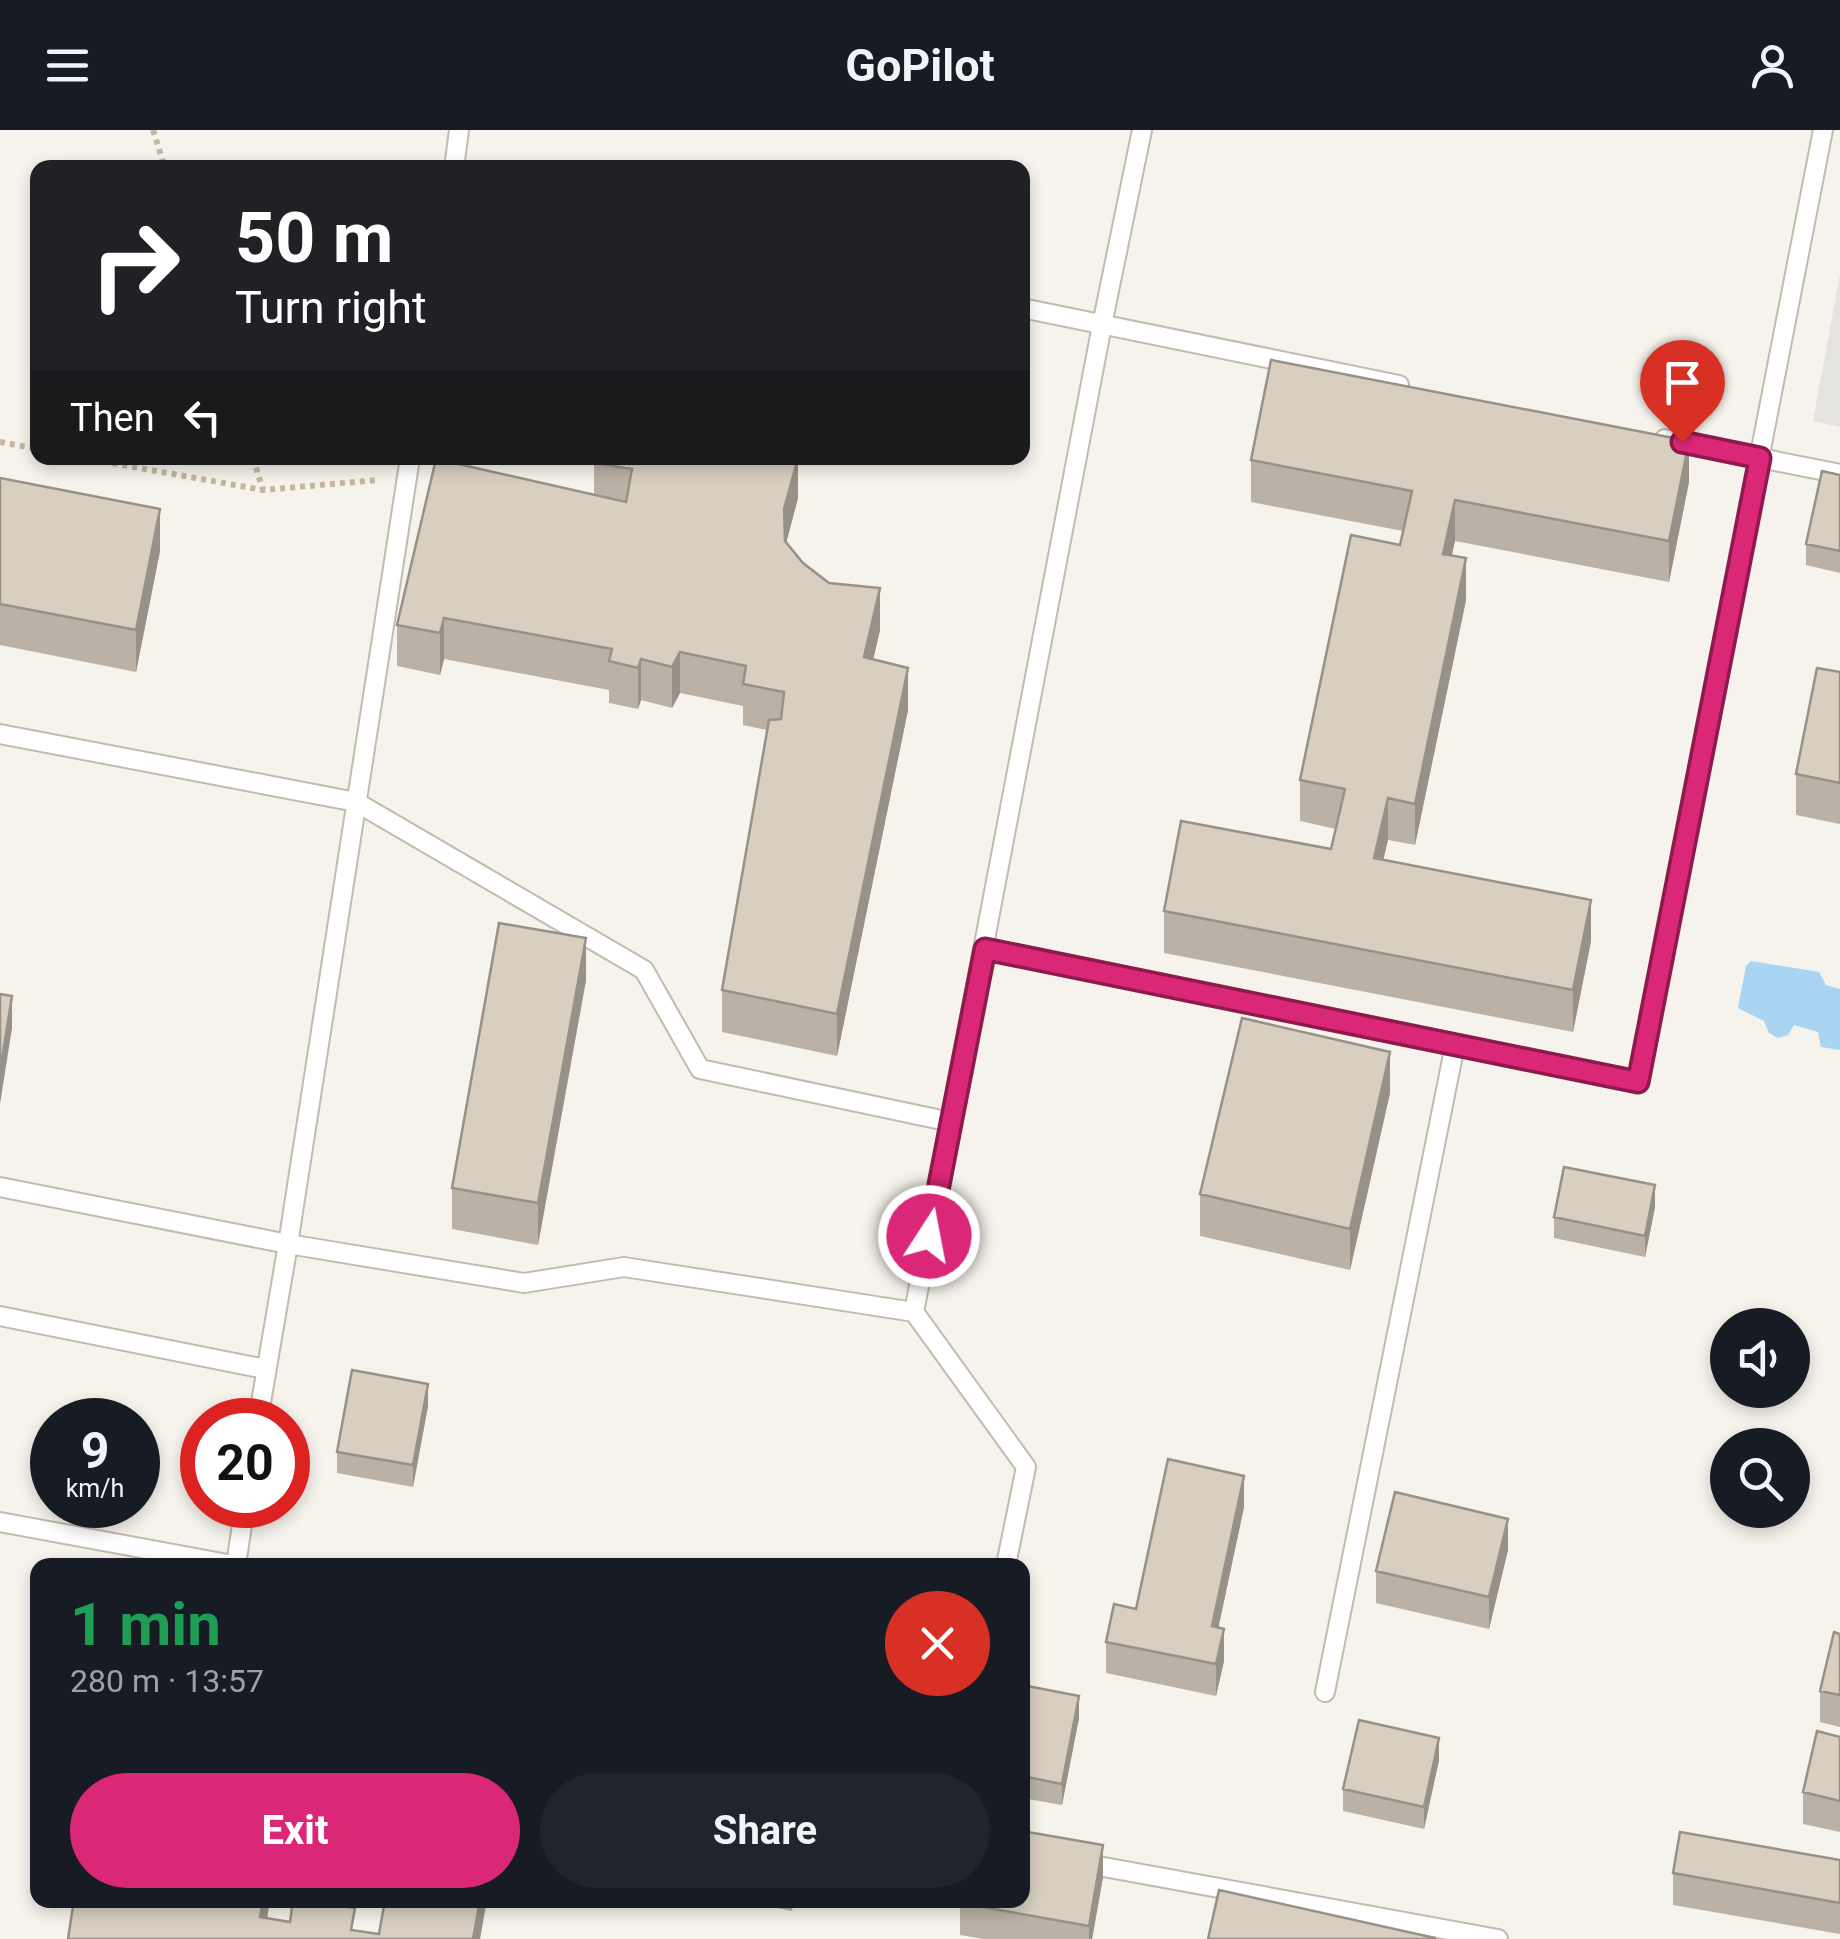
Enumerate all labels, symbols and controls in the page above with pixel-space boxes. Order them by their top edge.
icon: menu [40,38,95,93]
icon: person [1745,38,1800,93]
text: GoPilot [845,39,995,92]
text: 50 m [235,197,393,279]
icon: right [70,200,200,330]
text: Turn right [235,281,427,334]
pin [1640,340,1725,443]
icon: arrive [1655,355,1710,410]
icon: left [175,390,230,445]
text: Then [70,396,155,440]
position arrow [877,1184,981,1288]
map controls [1710,1308,1810,1528]
button: sound [1710,1308,1810,1408]
speed limit sign: 20 [180,1398,310,1528]
text: 9 [81,1422,109,1480]
button: search [1710,1428,1810,1528]
text: km/h [66,1474,124,1503]
text: 1 min [70,1589,221,1660]
button: close [885,1591,990,1696]
text: 280 m · 13:57 [70,1662,264,1700]
button: Exit [70,1773,520,1888]
button: Share [540,1773,990,1888]

